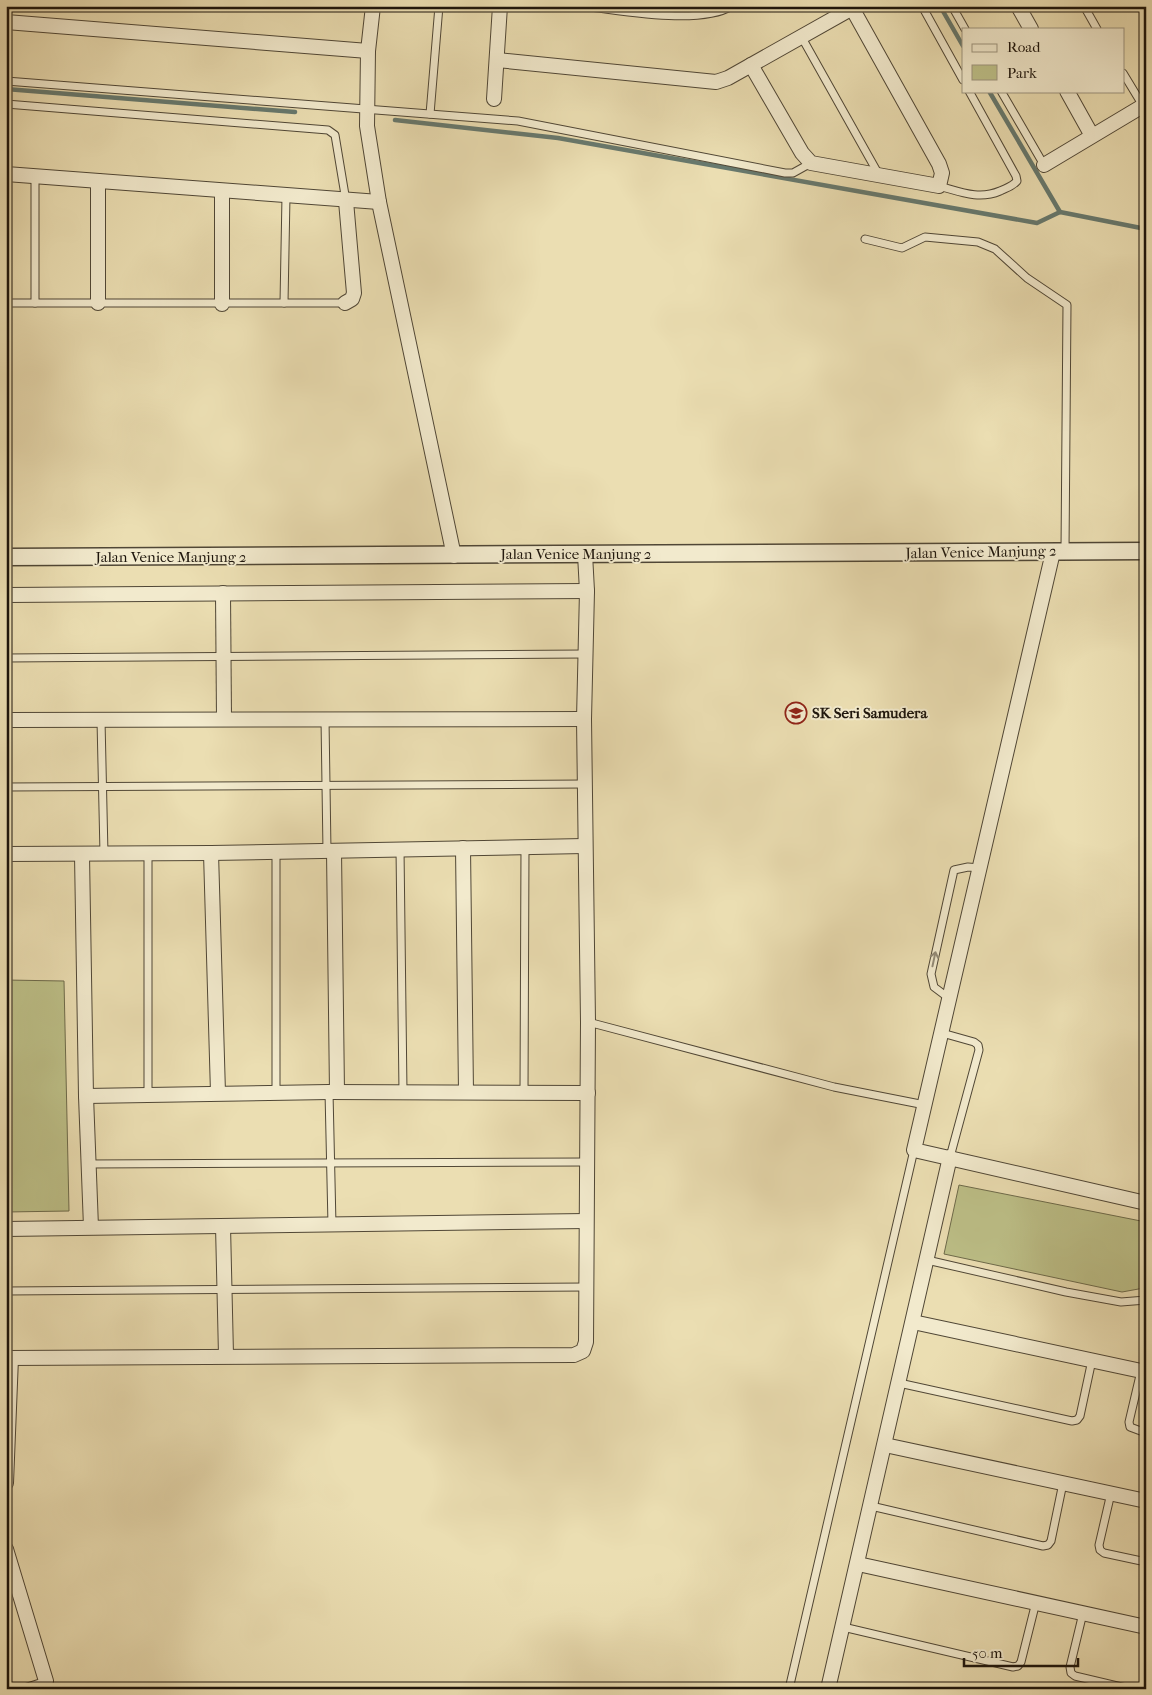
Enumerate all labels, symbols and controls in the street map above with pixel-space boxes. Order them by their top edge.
legend [962,28,1124,92]
text: Road [1007,38,1041,56]
text: Park [1007,64,1037,82]
street label: Jalan Venice Manjung 2 [904,542,1057,562]
street label: Jalan Venice Manjung 2 [499,545,652,563]
street label: Jalan Venice Manjung 2 [94,548,247,566]
school or university icon: SK Seri Samudera [784,701,808,725]
place label: SK Seri Samudera [812,704,928,722]
one-way arrow [930,952,939,968]
scale bar [964,1635,1078,1667]
text: 50 m [972,1644,1003,1662]

